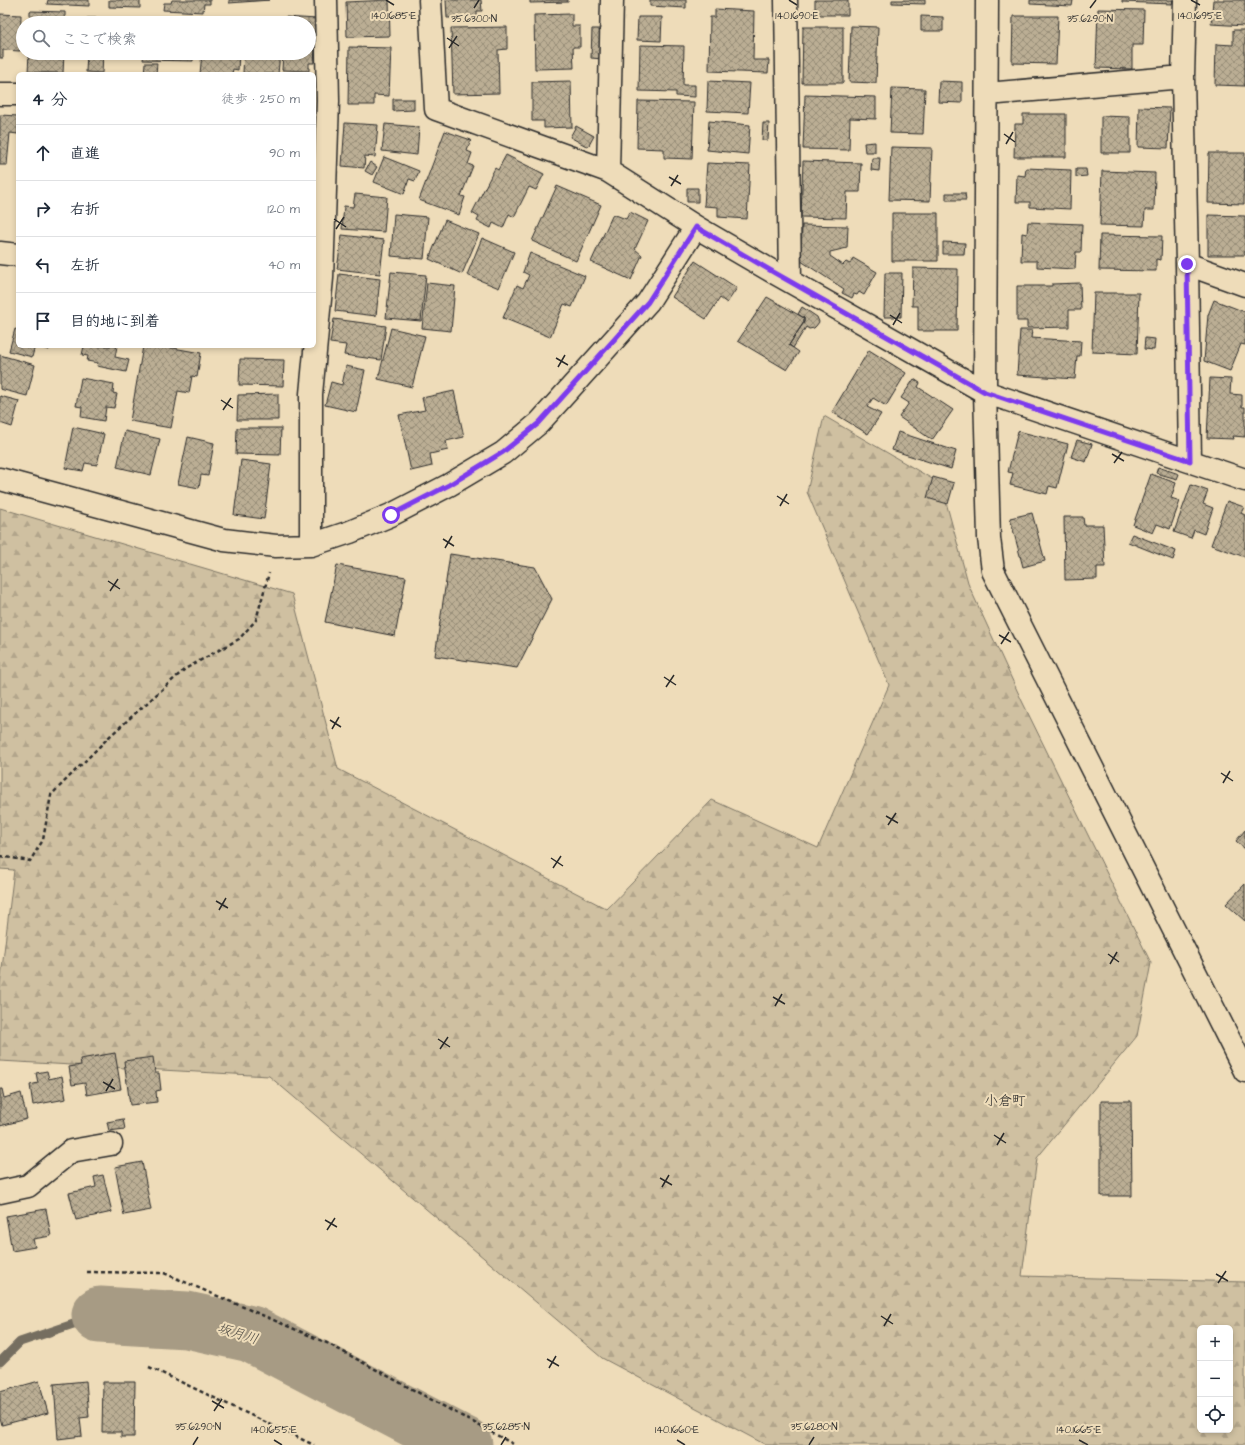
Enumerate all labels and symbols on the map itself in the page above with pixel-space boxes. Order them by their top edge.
text: 140.1685°E [371,9,417,23]
text: 140.1690°E [775,9,819,23]
text: 140.1695°E [1178,9,1222,23]
text: 35.6300°N [451,12,497,26]
text: 35.6290°N [1067,12,1113,26]
route end [1178,255,1196,273]
route start [382,506,400,524]
district label: 小倉町 [984,1091,1026,1111]
water label: 坂月川 [215,1318,261,1350]
text: 35.6290°N [175,1420,221,1434]
text: 35.6285°N [482,1420,530,1434]
text: 35.6280°N [791,1420,837,1434]
text: 140.1655°E [251,1423,297,1437]
text: 140.1660°E [655,1423,699,1437]
text: 140.1665°E [1057,1423,1101,1437]

